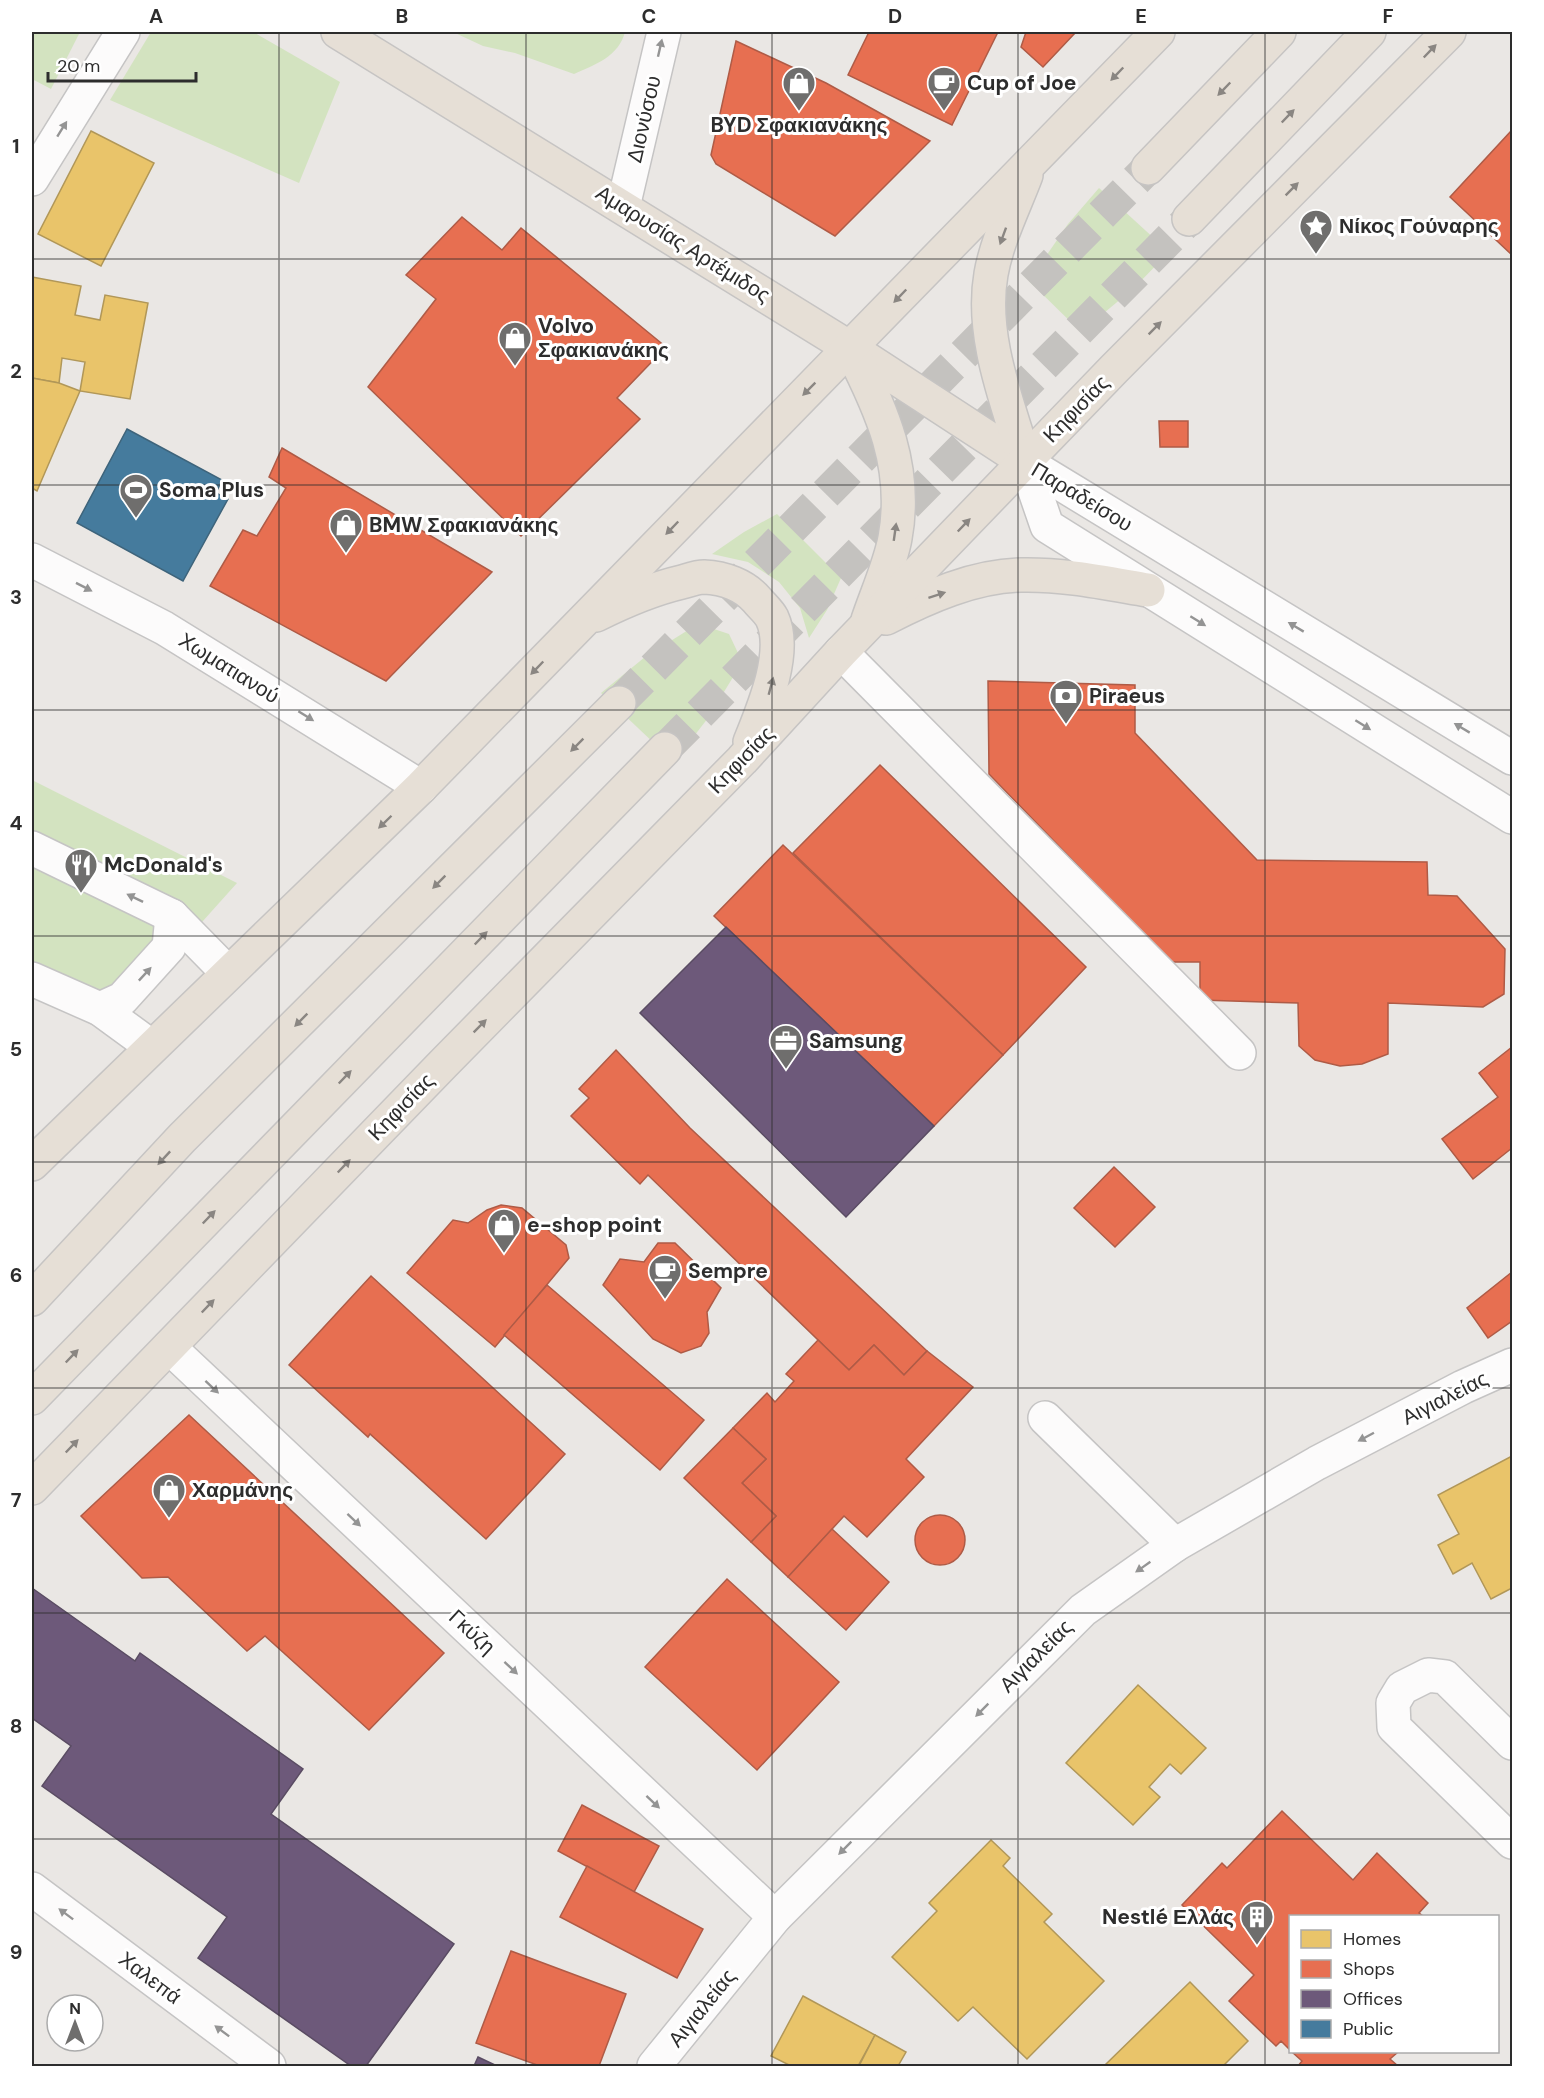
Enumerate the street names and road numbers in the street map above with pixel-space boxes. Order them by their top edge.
street label: Διονύσου [620,73,668,165]
street label: Αμαρυσίας Αρτέμιδος [590,179,776,309]
street label: Κηφισίας [1037,369,1115,449]
street label: Παραδείσου [1026,456,1138,538]
street label: Χωματιανού [173,626,285,710]
street label: Κηφισίας [702,720,780,800]
street label: Κηφισίας [362,1067,440,1147]
street label: Αιγιαλείας [1397,1364,1493,1432]
street label: Γκύζη [443,1603,501,1661]
street label: Αιγιαλείας [993,1613,1079,1699]
street label: Χαλεπά [113,1945,187,2011]
street label: Αιγιαλείας [662,1963,742,2053]

